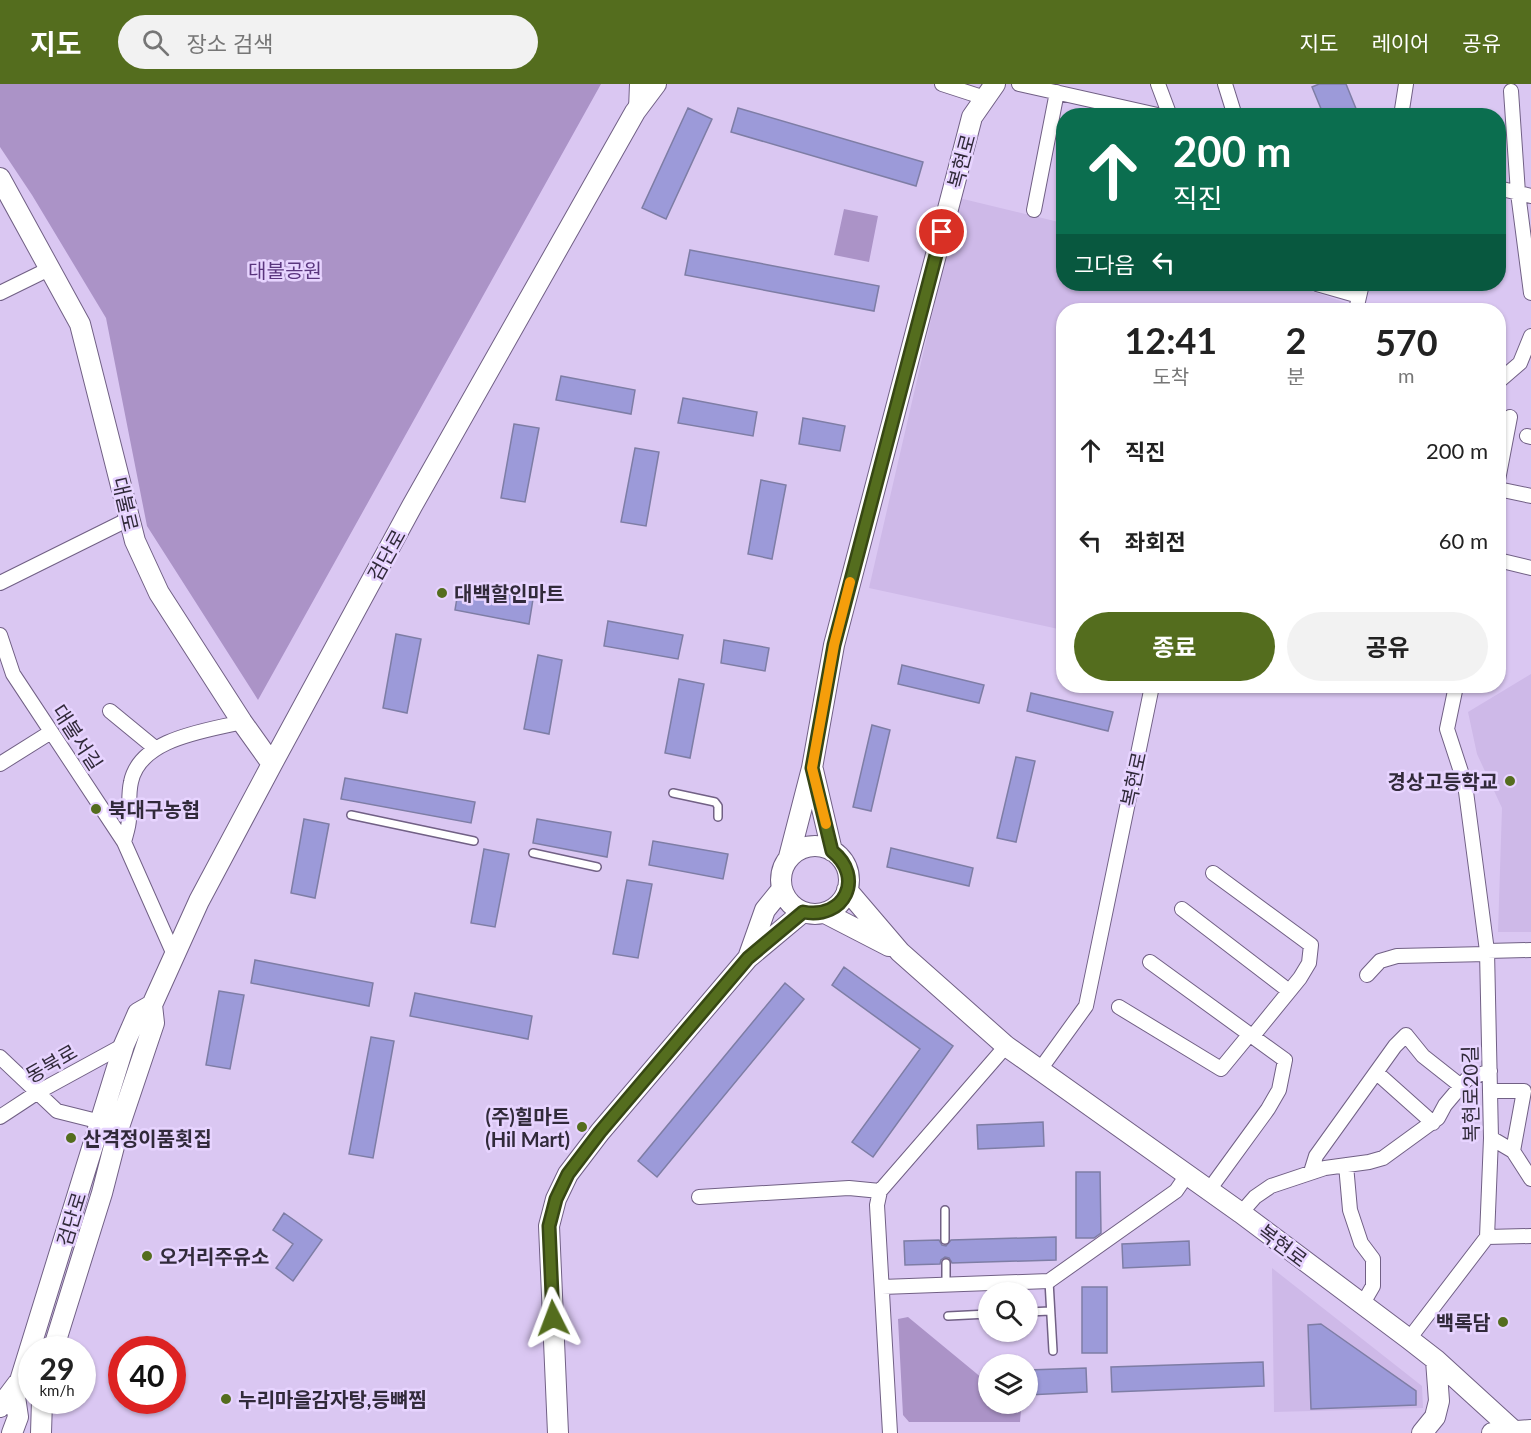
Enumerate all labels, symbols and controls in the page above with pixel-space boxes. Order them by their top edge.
search box [118,15,538,69]
text: 지도 [30,26,82,60]
icon: search [139,26,172,59]
text: 장소 검색 [187,30,273,57]
text: 지도 [1300,30,1338,55]
text: 레이어 [1371,30,1429,55]
text: 공유 [1462,30,1501,55]
text: 200 m [1173,126,1291,176]
street label: 복현로 [942,131,980,191]
icon: ahead [1074,132,1152,210]
text: 직진 [1173,181,1223,214]
pin [916,206,967,257]
icon: arrive [925,215,958,248]
icon: left [1147,246,1180,279]
text: 그다음 [1074,251,1135,278]
park label: 대불공원 [248,258,322,282]
text: 12:41 [1124,318,1217,362]
text: 2 [1286,318,1307,362]
text: 570 [1375,320,1438,364]
text: m [1398,363,1414,387]
text: 도착 [1152,364,1189,388]
text: 분 [1287,364,1305,388]
icon: ahead [1074,434,1107,467]
text: 200 m [1426,437,1488,464]
text: 직진 [1125,438,1165,465]
street label: 대불로 [108,474,144,534]
icon: left [1074,524,1107,557]
street label: 검단로 [362,525,410,585]
text: 60 m [1439,527,1488,554]
text: 좌회전 [1125,528,1186,555]
place label: 대백할인마트 [454,581,564,605]
marker: 대백할인마트 [435,586,449,600]
button: 종료 [1074,612,1275,681]
button: 공유 [1287,612,1488,681]
street label: 대불서길 [48,700,108,774]
street label: 복현로 [1116,750,1150,808]
place label: 경상고등학교 [1388,769,1498,793]
marker: 경상고등학교 [1503,774,1517,788]
place label: 북대구농협 [108,797,200,821]
marker: 북대구농협 [89,802,103,816]
street label: 동북로 [21,1039,81,1087]
street label: 복현로20길 [1457,1045,1483,1143]
place label: (주)힐마트 (Hil Mart) [485,1104,570,1151]
marker: (주)힐마트 (Hil Mart) [575,1120,589,1134]
place label: 산격정이품횟집 [83,1126,212,1150]
marker: 산격정이품횟집 [64,1131,78,1145]
street label: 검단로 [51,1189,91,1249]
street label: 복현로 [1254,1219,1312,1271]
place label: 오거리주유소 [159,1244,269,1268]
marker: 오거리주유소 [140,1249,154,1263]
map controls [978,1282,1038,1414]
button: search [978,1282,1038,1342]
position arrow [521,1286,585,1350]
place label: 백록담 [1436,1310,1491,1334]
marker: 백록담 [1496,1315,1510,1329]
speed limit sign: 40 [108,1336,186,1414]
text: 29 [40,1350,74,1386]
button: layers [978,1354,1038,1414]
text: km/h [39,1381,75,1399]
place label: 누리마을감자탕,등뼈찜 [238,1387,427,1411]
marker: 누리마을감자탕,등뼈찜 [219,1392,233,1406]

